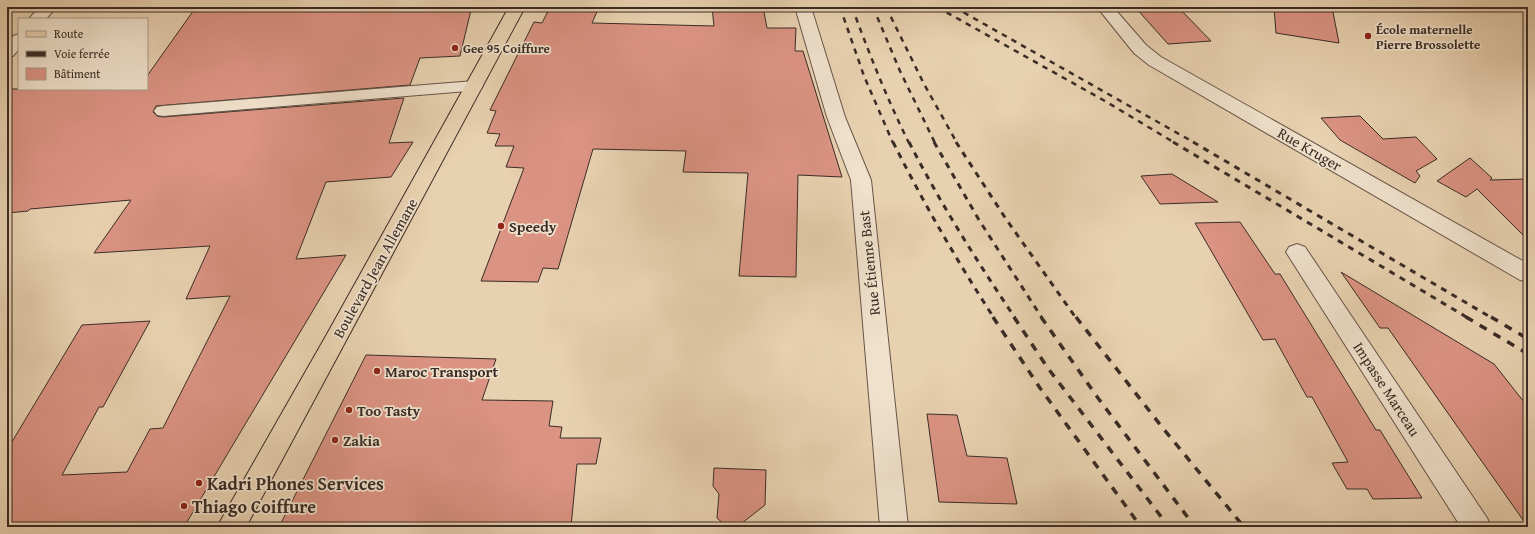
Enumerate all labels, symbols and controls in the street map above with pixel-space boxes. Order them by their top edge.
legend [18,18,148,90]
place label: École maternelle Pierre Brossolette [1376,20,1480,54]
text: Route [54,25,84,42]
marker: École maternelle Pierre Brossolette [1363,31,1373,41]
place label: Gee 95 Coiffure [463,39,550,58]
marker: Gee 95 Coiffure [450,43,460,53]
text: Voie ferrée [54,45,110,62]
text: Bâtiment [54,65,101,82]
street label: Rue Kruger [1274,122,1346,176]
street label: Boulevard Jean Allemane [328,194,422,342]
street label: Rue Étienne Bast [853,209,885,316]
place label: Speedy [509,216,557,237]
marker: Speedy [496,221,506,231]
street label: Impasse Marceau [1349,338,1426,441]
place label: Maroc Transport [385,361,498,382]
marker: Maroc Transport [372,366,382,376]
place label: Too Tasty [357,400,421,421]
marker: Too Tasty [344,405,354,415]
place label: Zakia [343,430,380,451]
marker: Zakia [330,435,340,445]
place label: Kadri Phones Services [207,470,384,497]
marker: Kadri Phones Services [194,478,204,488]
place label: Thiago Coiffure [192,493,316,520]
marker: Thiago Coiffure [179,501,189,511]

